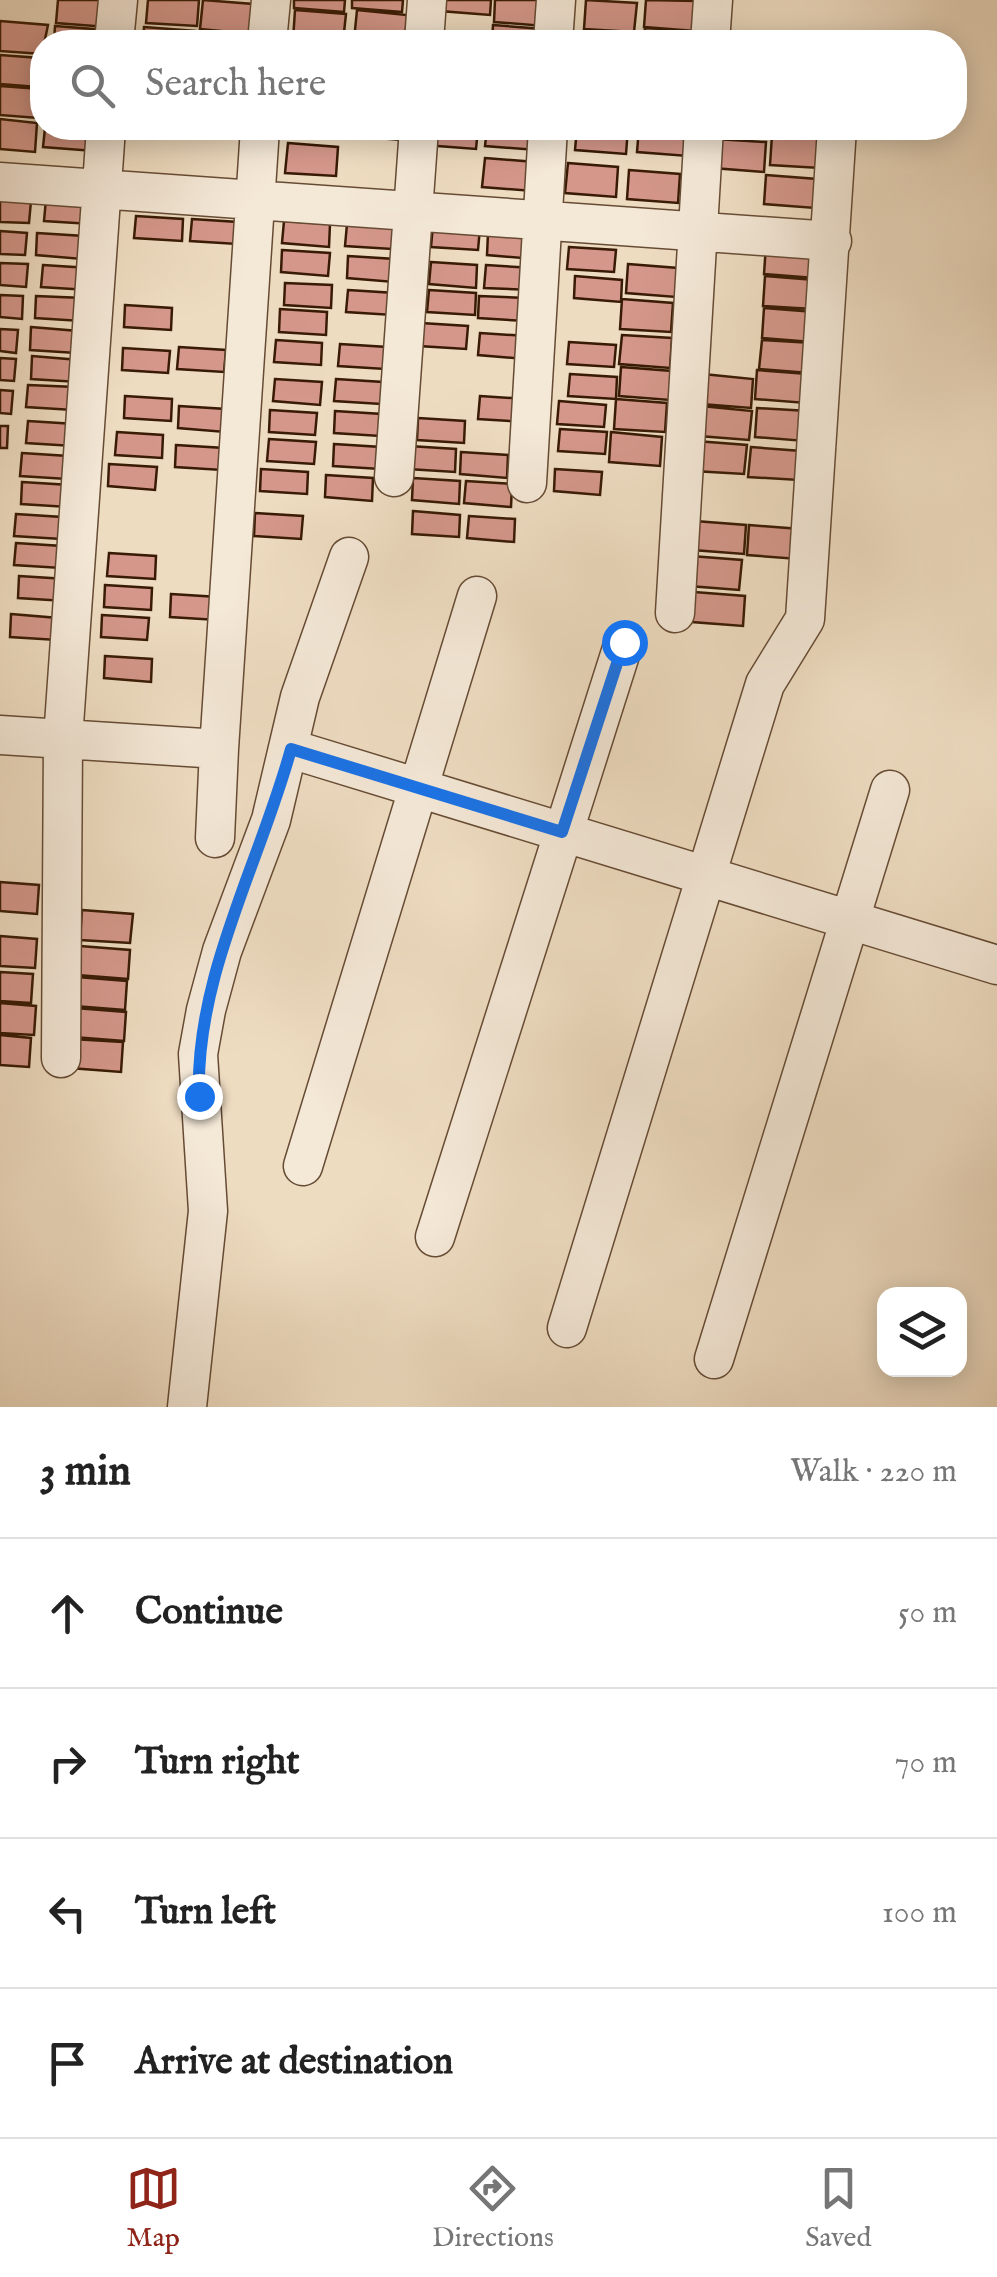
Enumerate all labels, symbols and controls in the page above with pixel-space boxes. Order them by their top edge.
search box [30,30,967,140]
icon: search [65,58,120,113]
text: Search here [145,61,326,109]
route start [602,620,648,666]
route end [177,1074,223,1120]
map controls [877,1287,967,1377]
button: layers [877,1287,967,1377]
text: 3 min [40,1446,131,1499]
text: Walk · 220 m [790,1452,957,1493]
icon: ahead [40,1586,95,1641]
text: Continue [135,1589,283,1637]
text: 50 m [898,1593,957,1634]
icon: right [40,1736,95,1791]
text: Turn right [135,1739,299,1787]
text: 70 m [895,1743,957,1784]
icon: left [40,1886,95,1941]
text: Turn left [135,1889,276,1937]
text: 100 m [882,1893,957,1934]
icon: arrive [40,2036,95,2091]
text: Arrive at destination [135,2039,453,2087]
tab: Map [126,2161,181,2256]
tab: Directions [432,2161,554,2256]
tab: Saved [805,2161,871,2256]

